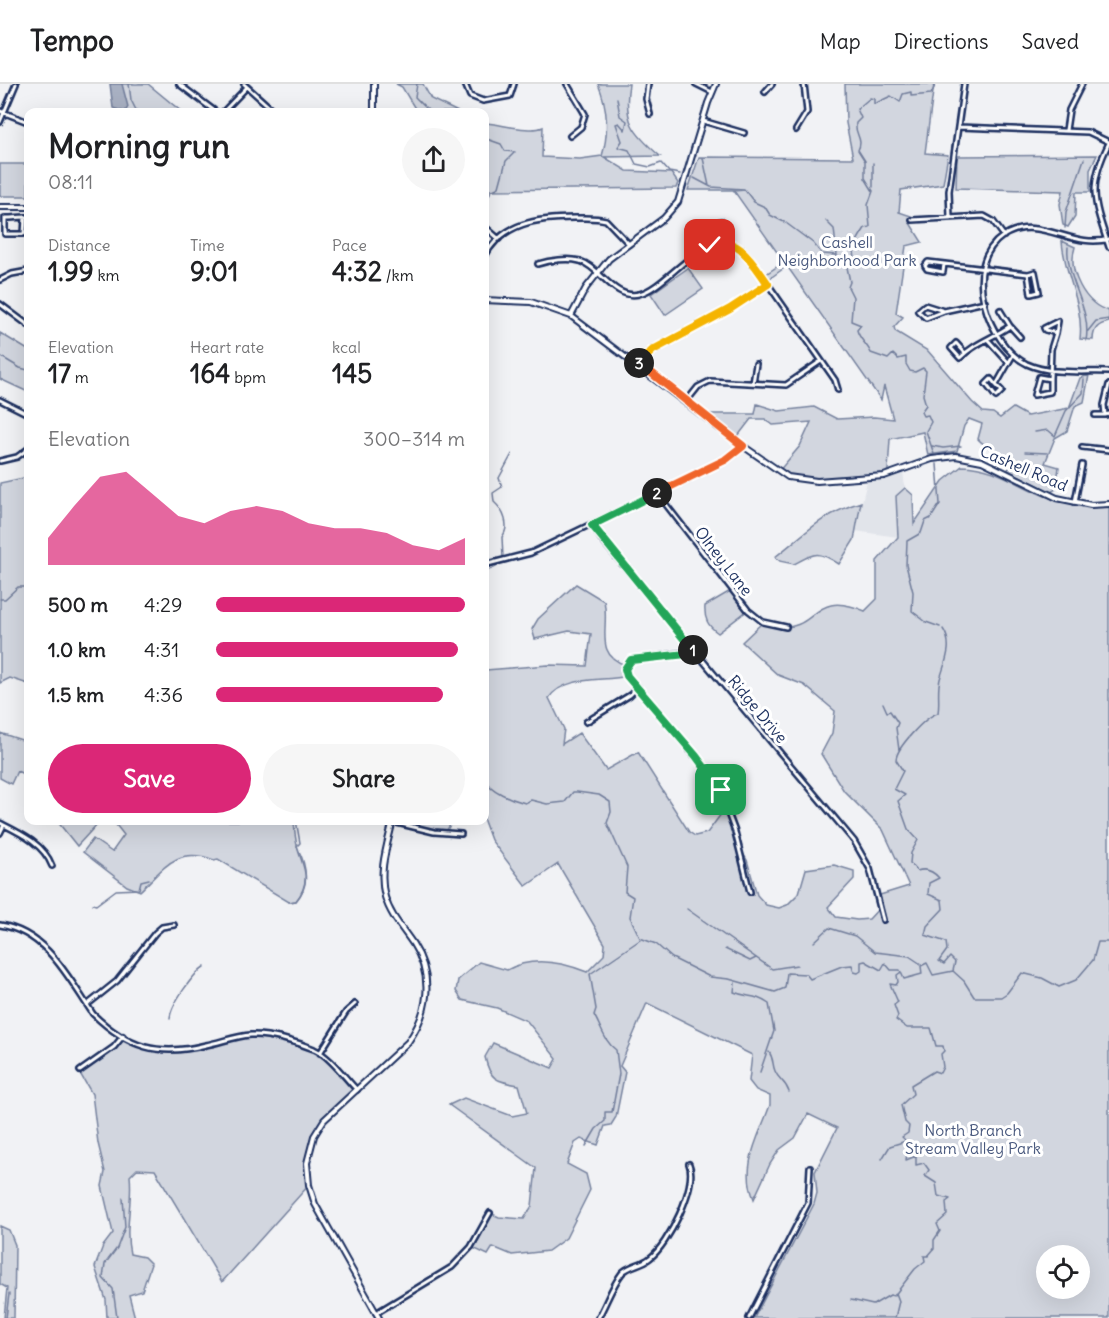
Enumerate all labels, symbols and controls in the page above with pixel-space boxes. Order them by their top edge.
text: Tempo [30,23,114,59]
text: Map [820,28,861,55]
text: Directions [894,28,988,55]
text: Saved [1021,28,1079,55]
text: Morning run [48,125,230,167]
button: share [402,128,465,191]
text: 08:11 [48,169,93,194]
pin [684,219,735,270]
icon: check [693,228,726,261]
park label: Cashell Neighborhood Park [777,232,917,270]
text: Distance [48,235,110,255]
text: Time [190,235,225,255]
text: Pace [332,235,367,255]
text: 1.99 [48,255,94,288]
text: 9:01 [190,255,238,288]
text: 4:32 [332,255,382,288]
text: km [94,265,120,285]
text: /km [382,265,414,285]
text: Elevation [48,337,114,357]
text: Heart rate [190,337,264,357]
text: kcal [332,337,361,357]
pin: 3 [624,348,654,378]
text: 3 [634,353,644,373]
text: 17 [48,357,71,390]
text: 164 [190,357,230,390]
text: 145 [332,357,372,390]
text: m [71,367,89,387]
text: bpm [230,367,266,387]
text: Elevation [48,426,130,451]
text: 300–314 m [363,426,465,451]
street label: Cashell Road [977,441,1071,495]
pin: 2 [642,478,672,508]
text: 2 [653,483,661,503]
street label: Olney Lane [691,522,757,600]
text: 500 m [48,592,108,617]
text: 4:29 [144,592,183,617]
pin: 1 [678,635,708,665]
text: 1.0 km [48,637,106,662]
text: 4:31 [144,637,179,662]
text: 1 [690,640,696,660]
street label: Ridge Drive [724,671,792,747]
text: 1.5 km [48,682,104,707]
text: 4:36 [144,682,183,707]
button: Save [48,744,251,813]
button: Share [263,744,465,813]
pin [695,764,746,815]
icon: arrive [704,773,737,806]
park label: North Branch Stream Valley Park [905,1120,1041,1158]
map controls [1036,1245,1090,1299]
button: locate [1036,1245,1090,1299]

